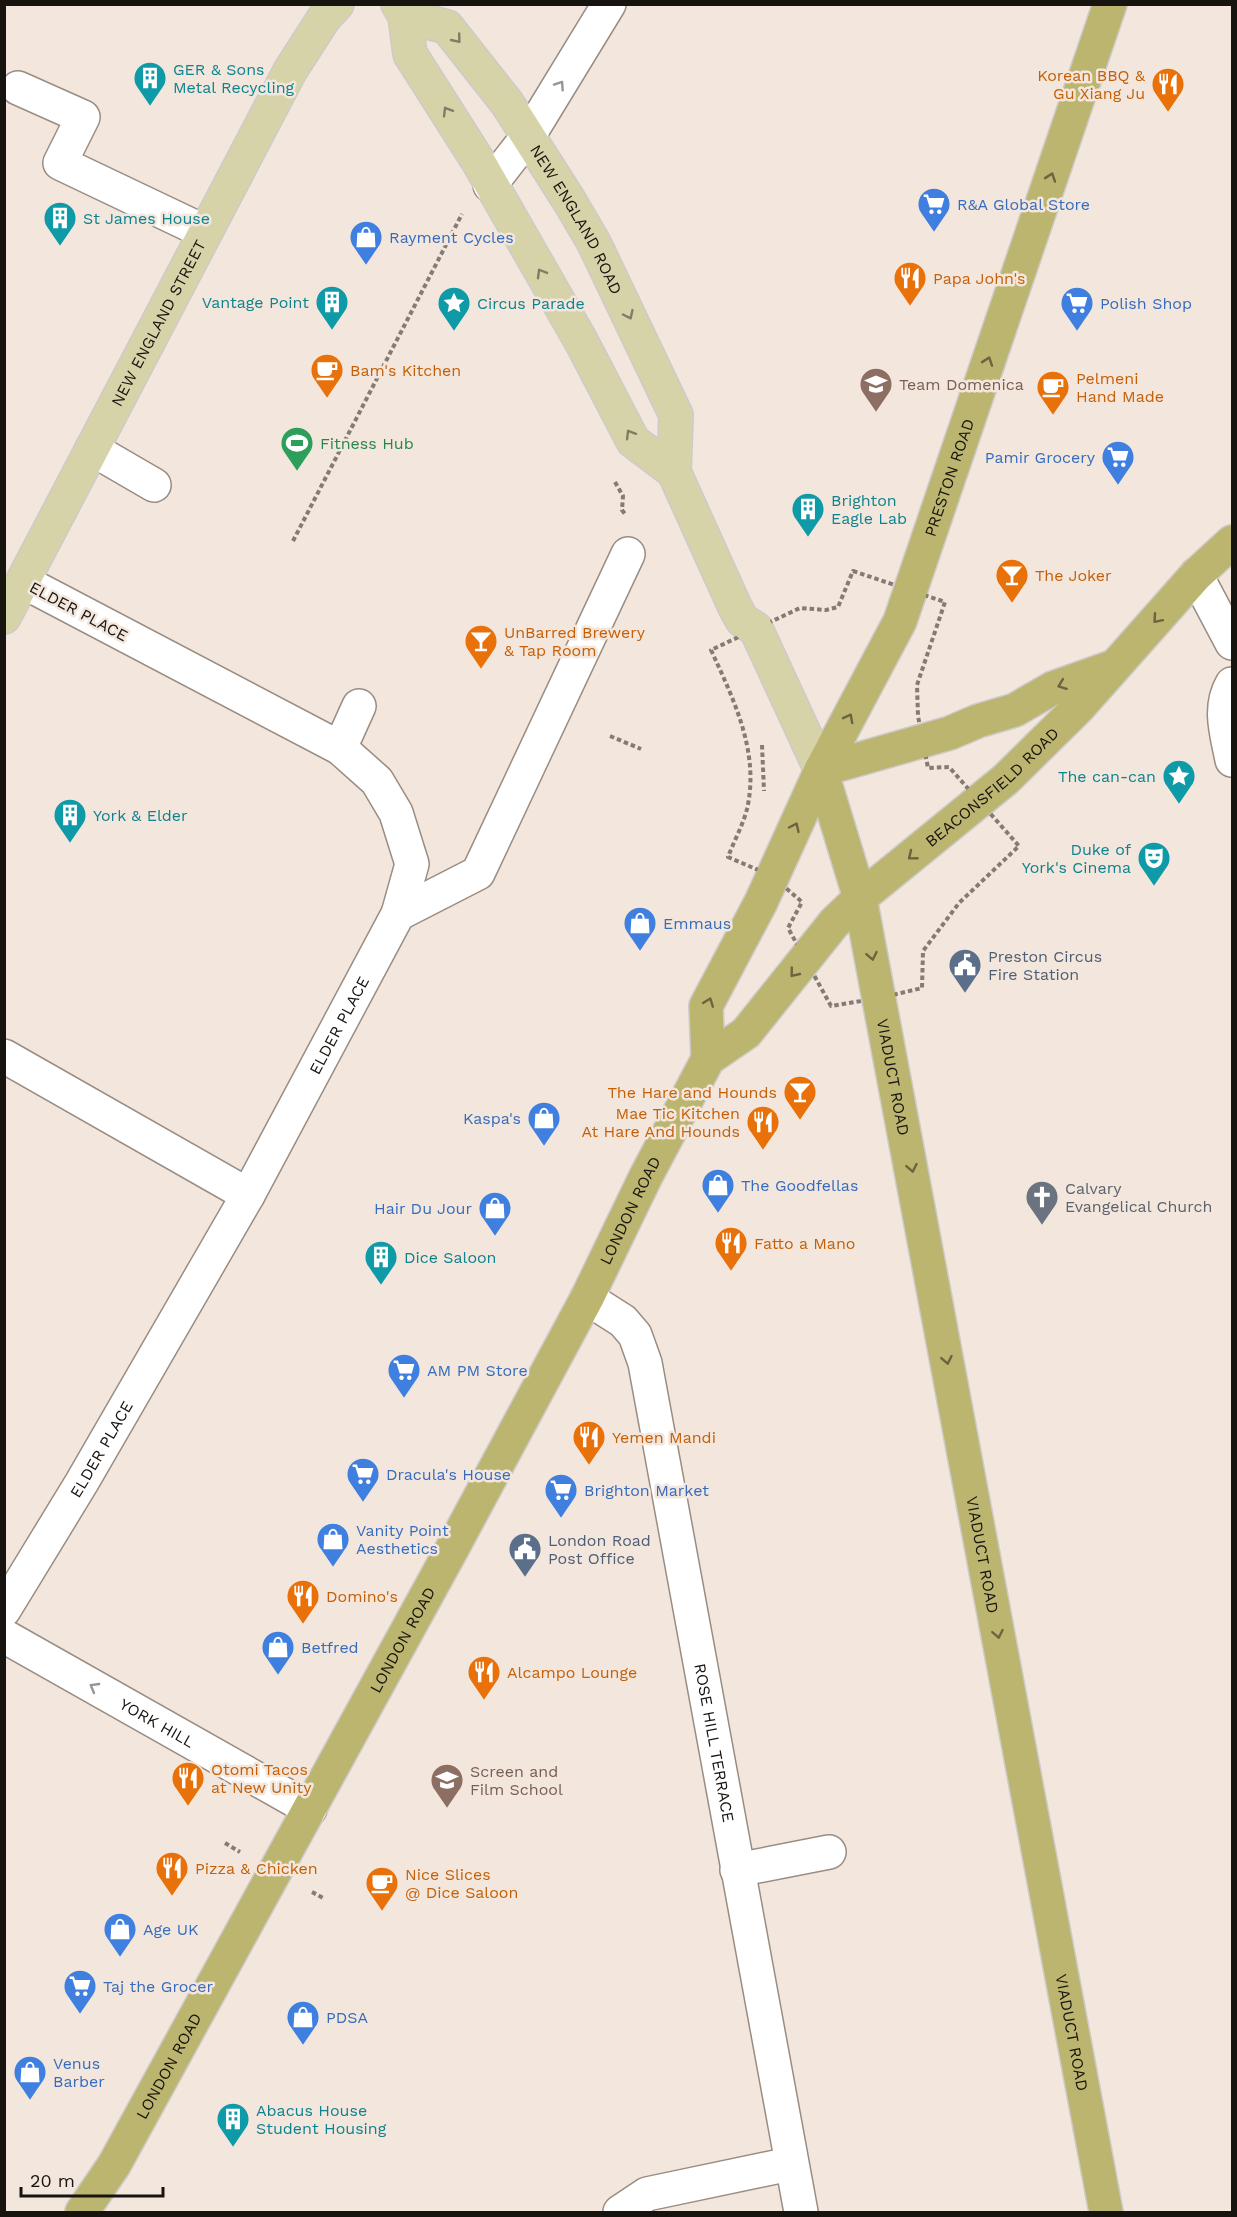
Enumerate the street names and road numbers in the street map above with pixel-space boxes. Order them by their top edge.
street label: NEW ENGLAND ROAD [526,141,626,297]
street label: NEW ENGLAND STREET [107,236,210,410]
street label: PRESTON ROAD [921,416,978,539]
street label: ELDER PLACE [26,578,131,645]
street label: BEACONSFIELD ROAD [922,723,1063,851]
street label: ELDER PLACE [305,973,373,1078]
street label: VIADUCT ROAD [873,1017,913,1137]
street label: LONDON ROAD [596,1153,665,1268]
street label: ELDER PLACE [66,1398,137,1501]
street label: VIADUCT ROAD [962,1495,1003,1615]
street label: LONDON ROAD [366,1584,439,1696]
street label: ROSE HILL TERRACE [690,1662,738,1824]
street label: YORK HILL [116,1694,198,1752]
street label: VIADUCT ROAD [1052,1973,1092,2093]
street label: LONDON ROAD [132,2010,206,2122]

